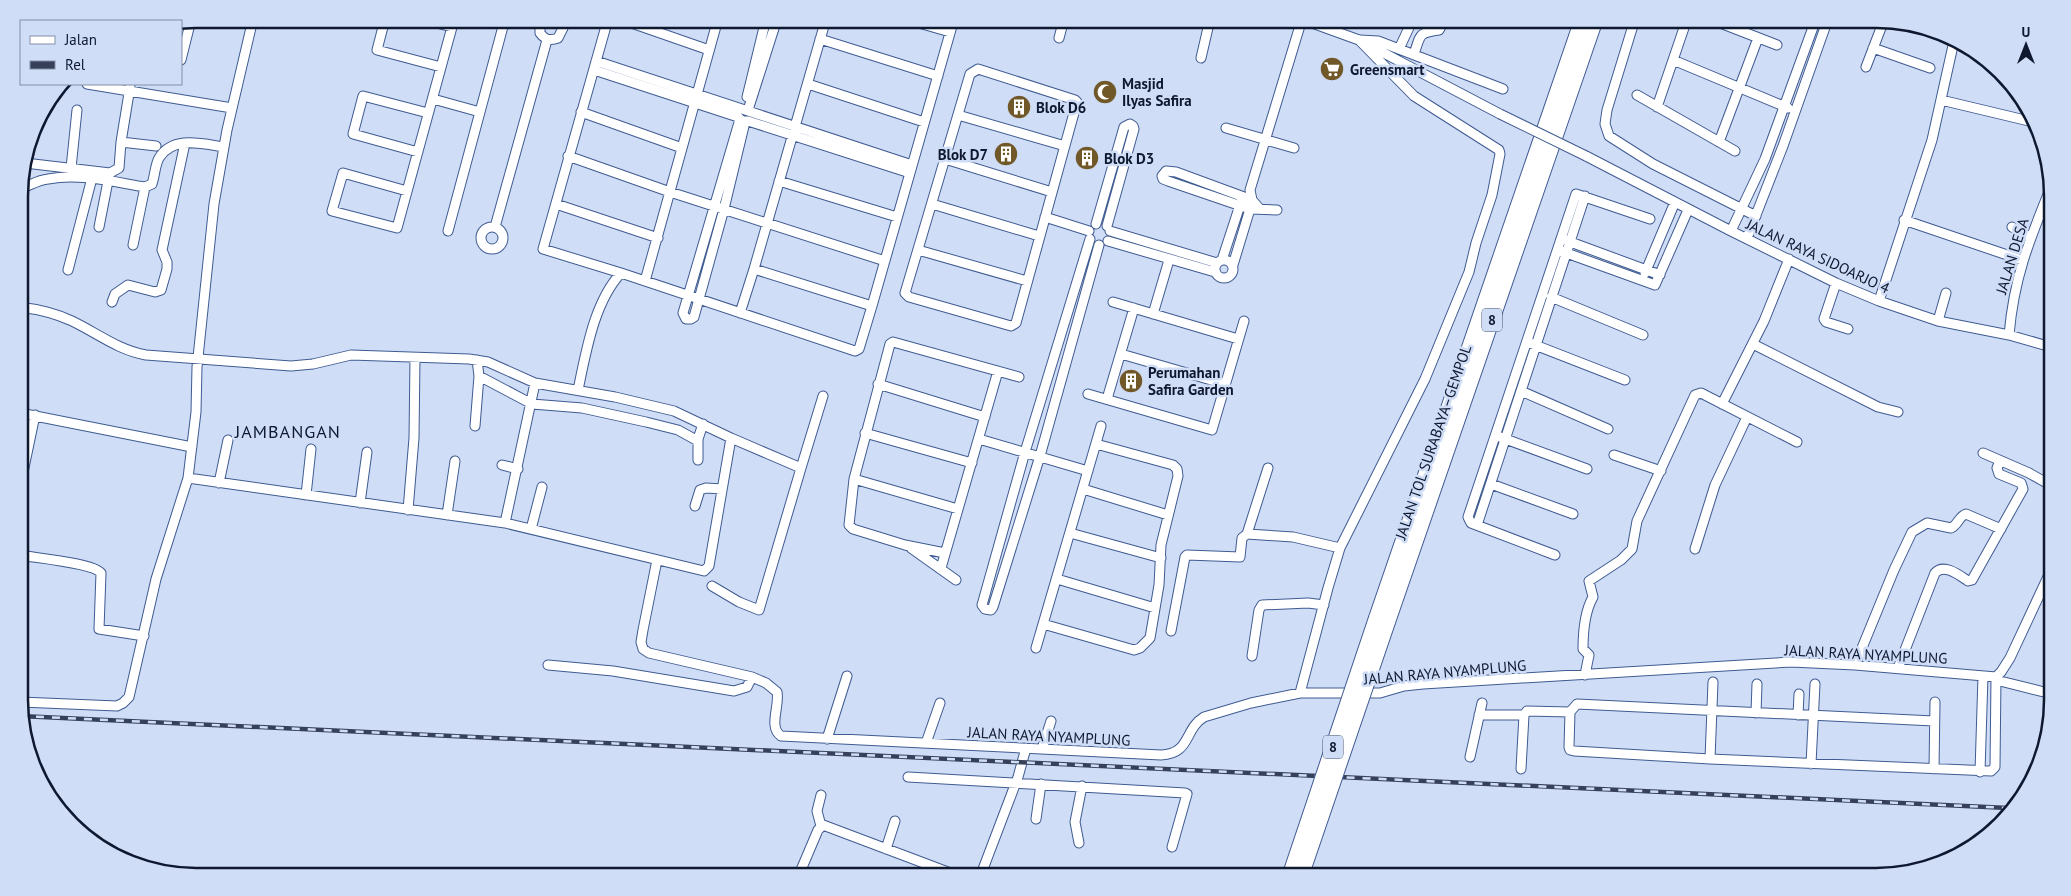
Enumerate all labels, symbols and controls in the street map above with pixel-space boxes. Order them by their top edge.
legend [20,20,182,85]
north arrow [2001,20,2051,70]
text: U [2022,23,2030,41]
text: Jalan [64,30,97,49]
text: Rel [65,55,86,74]
supermarket icon: Greensmart [1319,56,1345,82]
place label: Greensmart [1350,60,1425,79]
place label: Masjid Ilyas Safira [1122,74,1192,110]
mosque icon: Masjid Ilyas Safira [1092,79,1118,105]
building icon: Blok D6 [1006,94,1032,120]
place label: Blok D6 [1036,98,1086,117]
building icon: Blok D7 [993,141,1019,167]
place label: Blok D7 [938,145,988,164]
building icon: Blok D3 [1074,145,1100,171]
place label: Blok D3 [1104,149,1154,168]
street label: JALAN RAYA SIDOARJO 4 [1742,214,1893,298]
street label: JALAN DESA [1991,215,2033,297]
road number: 8 [1482,308,1502,332]
street label: JALAN TOL SURABAYA–GEMPOL [1390,342,1475,543]
place label: Perumahan Safira Garden [1148,363,1234,399]
building icon: Perumahan Safira Garden [1118,368,1144,394]
district label: JAMBANGAN [234,420,341,443]
street label: JALAN RAYA NYAMPLUNG [1783,640,1948,668]
street label: JALAN RAYA NYAMPLUNG [1362,655,1527,689]
street label: JALAN RAYA NYAMPLUNG [966,722,1131,750]
road number: 8 [1323,736,1343,759]

